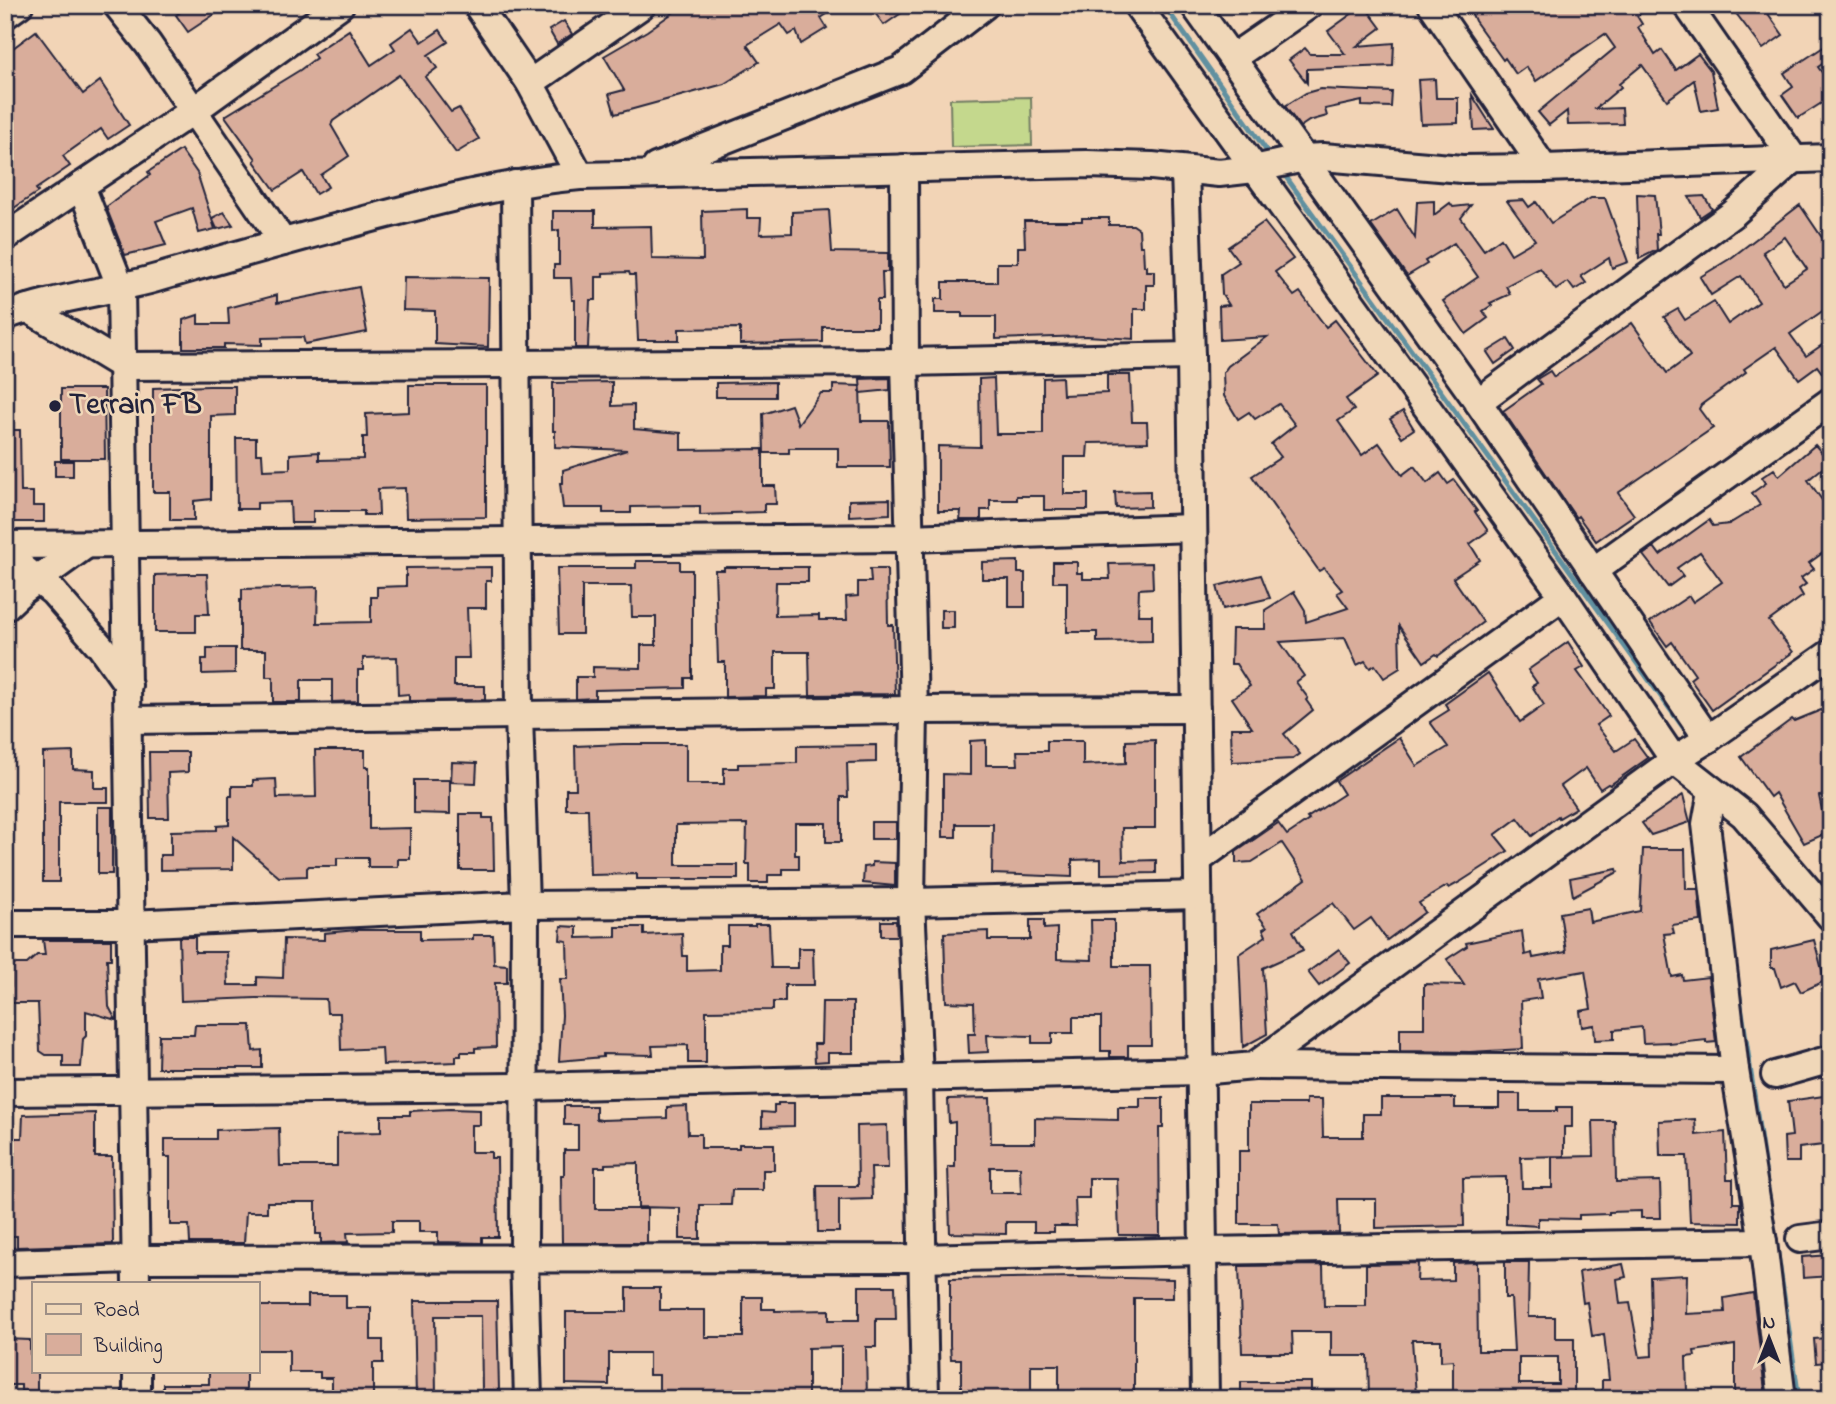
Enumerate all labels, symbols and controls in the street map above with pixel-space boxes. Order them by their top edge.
place label: Terrain FB [69,384,202,428]
marker: Terrain FB [47,398,63,414]
legend [32,1282,259,1372]
text: Road [94,1296,140,1326]
north arrow [1734,1302,1804,1372]
text: N [1763,1310,1776,1337]
text: Building [93,1332,163,1364]

